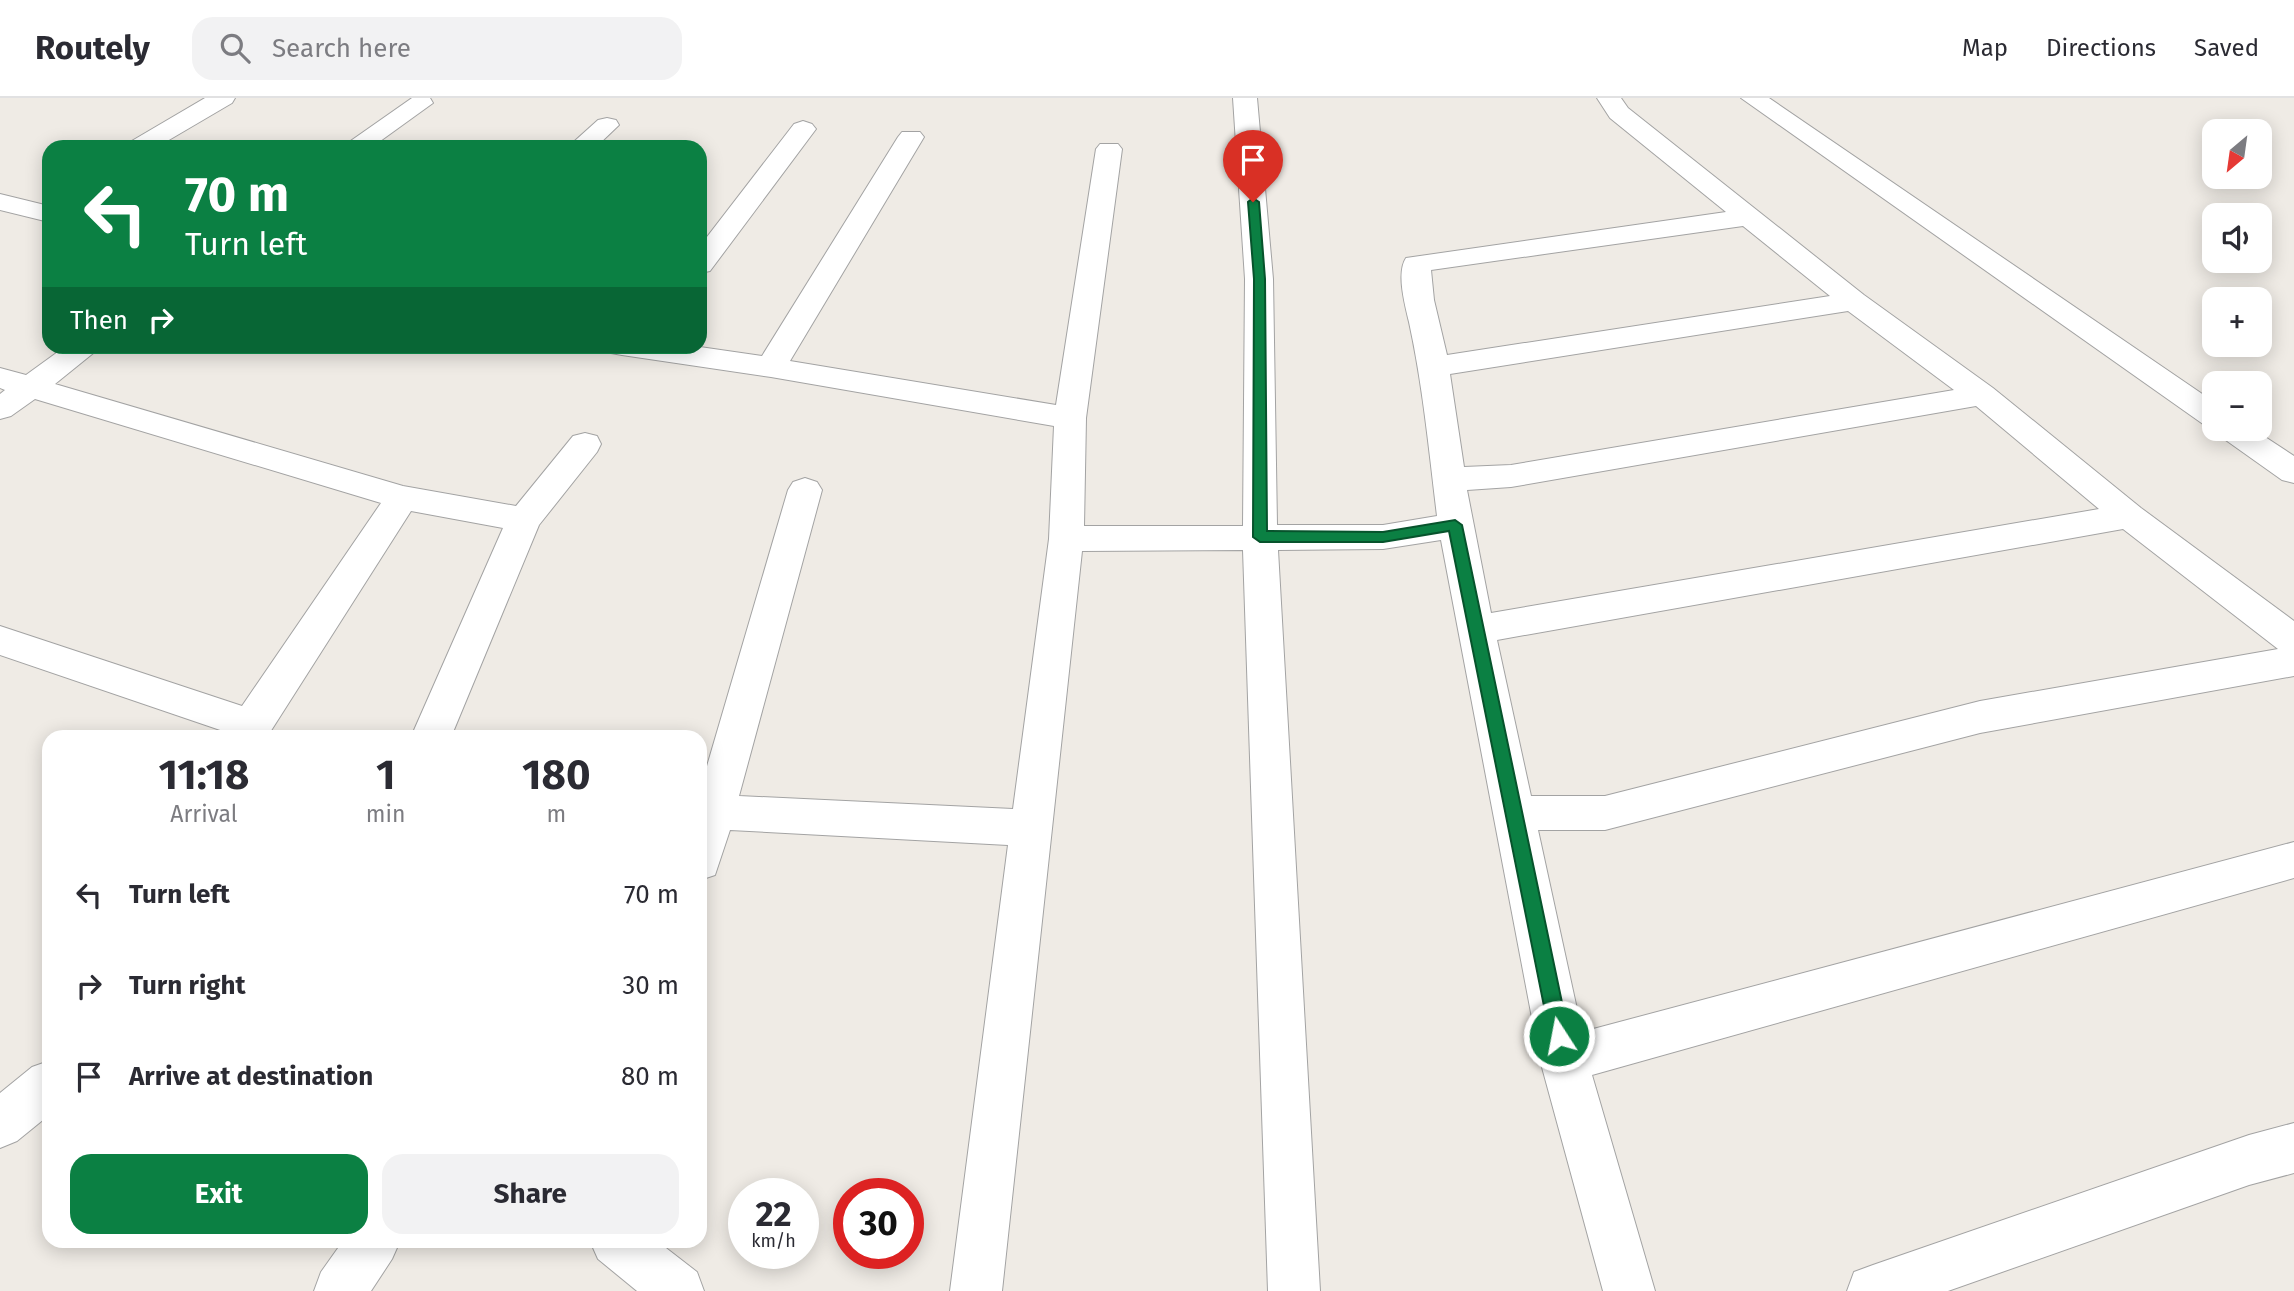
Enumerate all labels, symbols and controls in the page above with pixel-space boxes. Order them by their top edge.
search box [192,17,682,80]
text: Routely [35,28,150,68]
icon: search [216,29,254,67]
text: Search here [272,33,411,64]
text: Map [1962,34,2008,62]
text: Directions [2046,34,2156,62]
text: Saved [2194,34,2259,62]
north arrow [2202,119,2272,189]
map controls [2202,119,2272,441]
pin [1223,130,1283,202]
icon: arrive [1234,141,1272,179]
text: 70 m [185,165,289,224]
icon: left [70,168,161,259]
button: sound [2202,203,2272,273]
text: Turn left [185,225,307,263]
button: + [2202,287,2272,357]
icon: right [142,301,180,339]
text: Then [70,305,128,336]
button: − [2202,371,2272,441]
text: 11:18 [159,750,249,800]
text: 1 [376,750,395,800]
text: 180 [522,750,590,800]
text: Arrival [170,800,238,828]
text: min [366,800,405,828]
text: m [546,800,566,828]
icon: left [70,876,108,914]
text: Turn left [129,879,230,910]
text: 70 m [624,879,679,910]
icon: right [70,967,108,1005]
text: Turn right [129,970,246,1001]
text: 30 m [622,970,679,1001]
position arrow [1522,999,1596,1073]
icon: arrive [70,1058,108,1096]
text: Arrive at destination [129,1061,373,1092]
text: 80 m [621,1061,679,1092]
button: Exit [70,1154,368,1234]
button: Share [382,1154,679,1234]
speed limit sign: 30 [833,1178,924,1269]
text: 22 [755,1193,792,1235]
text: km/h [751,1230,796,1252]

